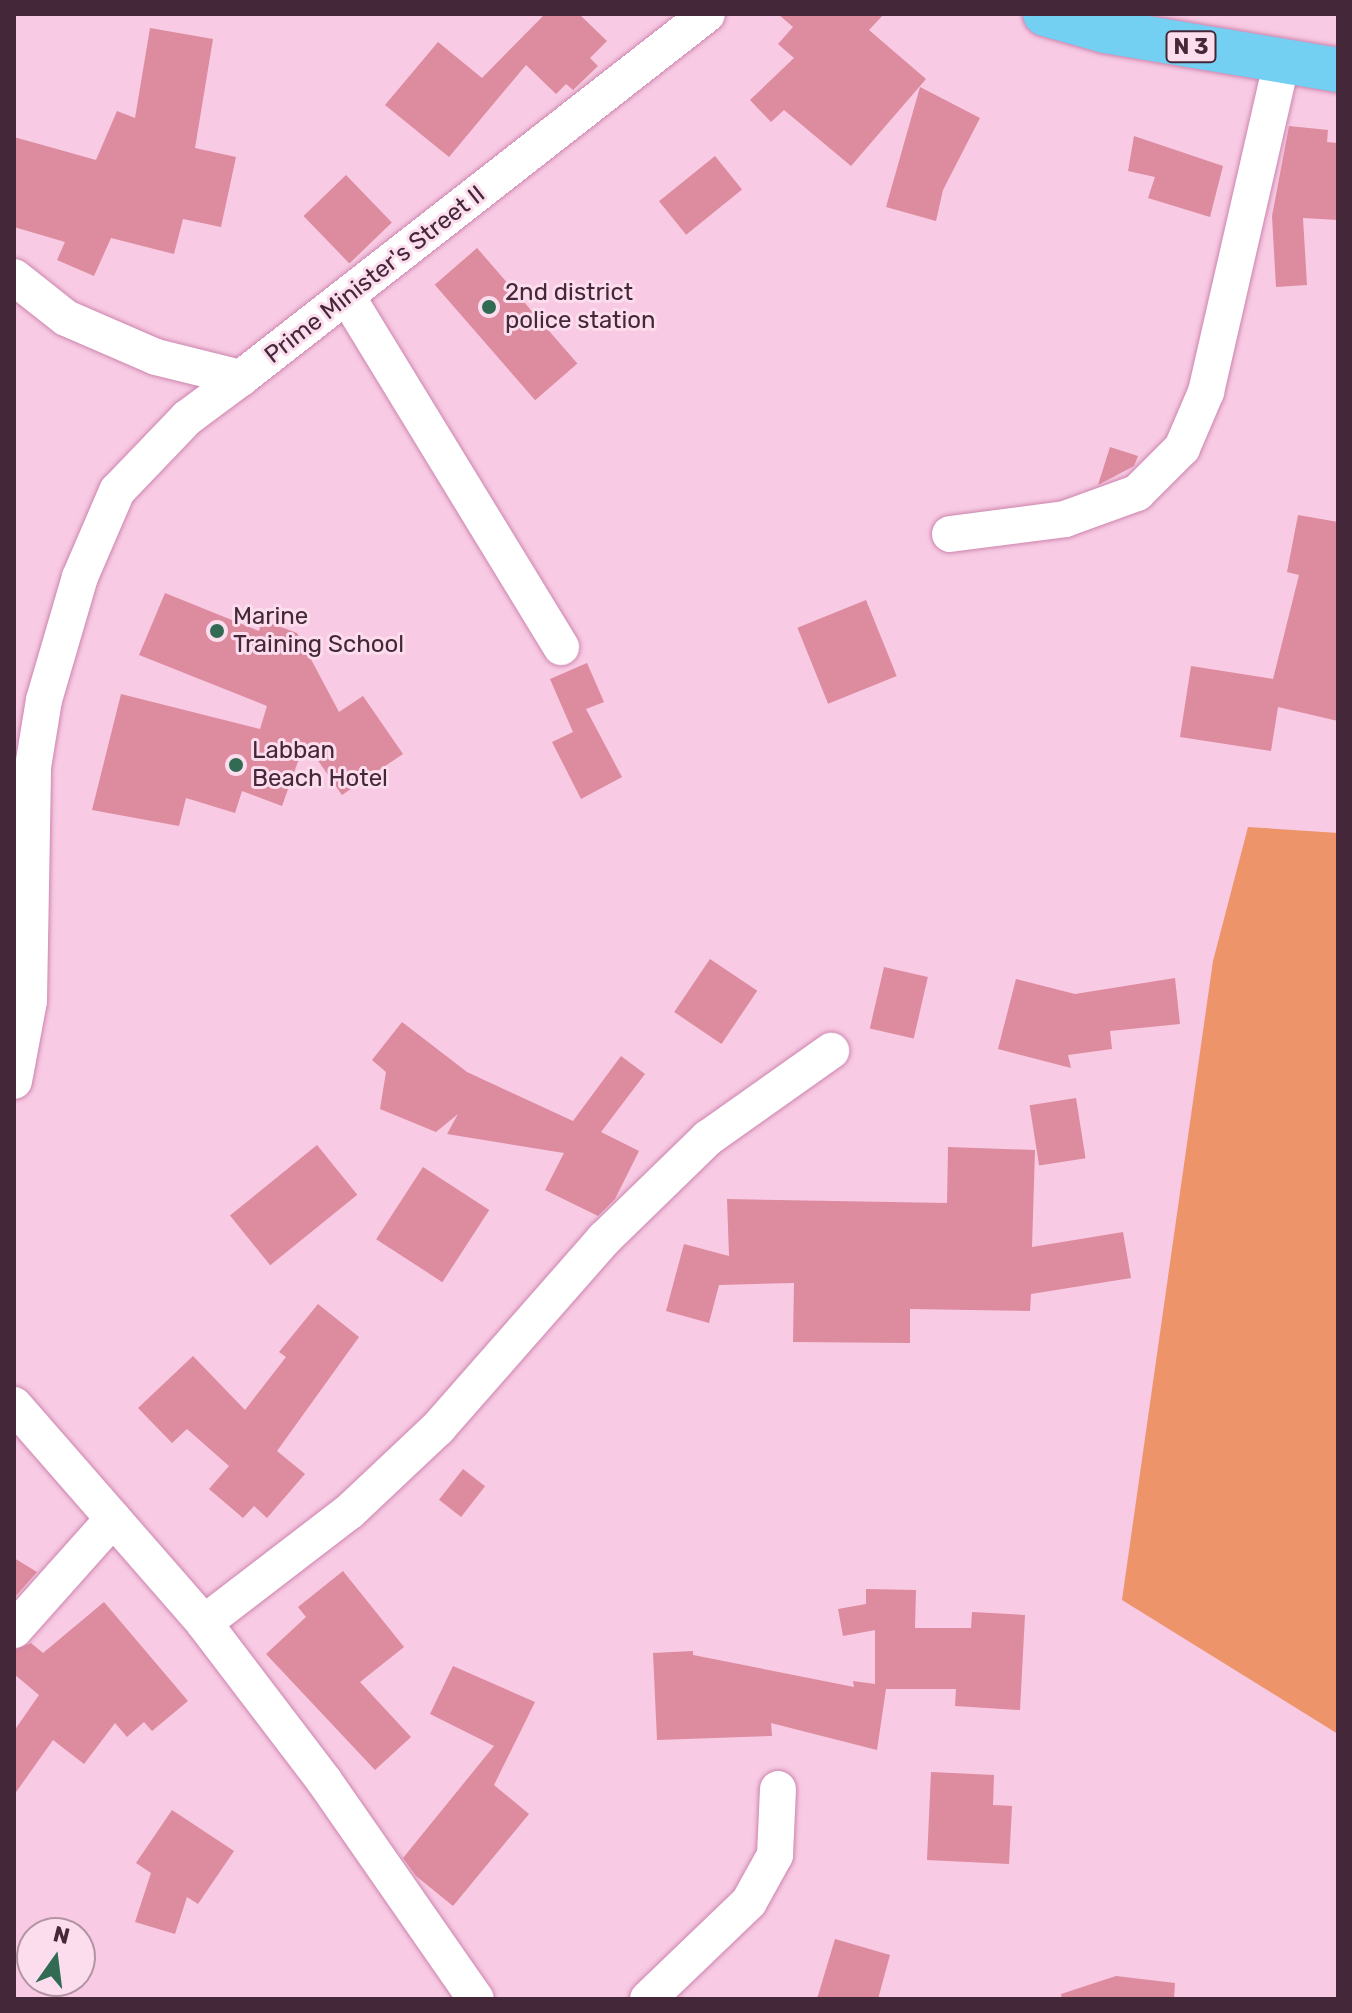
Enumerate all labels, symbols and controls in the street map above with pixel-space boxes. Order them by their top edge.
road number: N 3 [1165,29,1217,65]
street label: Prime Minister's Street II [259,180,491,370]
place label: 2nd district police station [505,279,656,335]
marker: 2nd district police station [480,298,498,316]
place label: Marine Training School [233,603,404,659]
marker: Marine Training School [208,622,226,640]
place label: Labban Beach Hotel [252,737,388,793]
marker: Labban Beach Hotel [227,756,245,774]
north arrow [16,1917,96,1997]
text: N [50,1920,72,1950]

